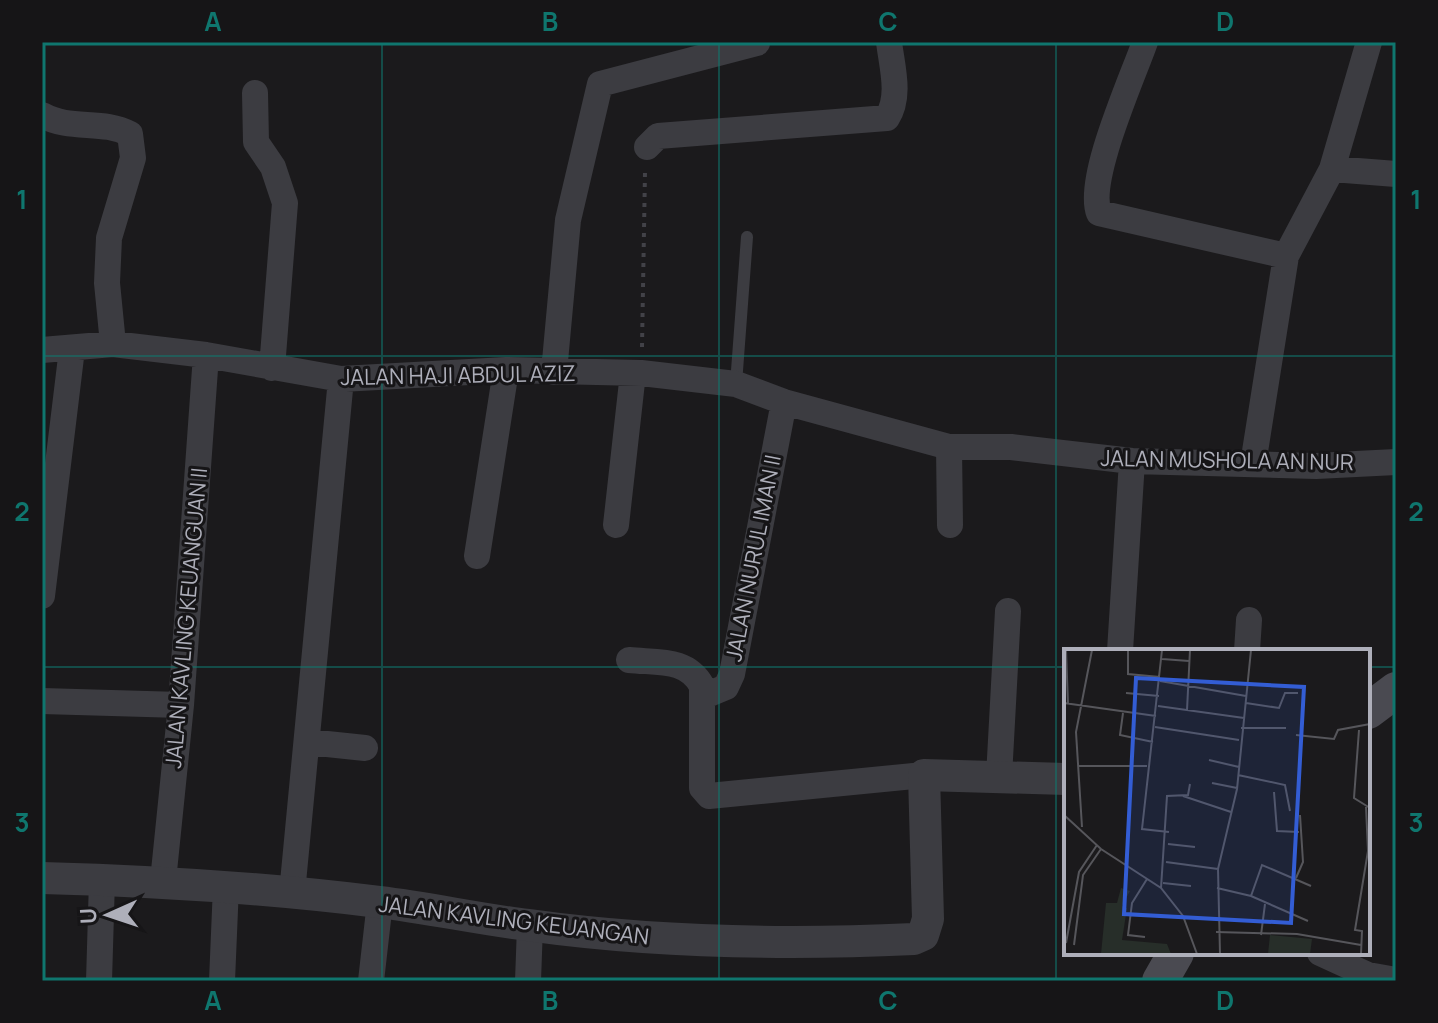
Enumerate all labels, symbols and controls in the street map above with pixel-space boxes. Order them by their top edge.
text: A [204,3,222,39]
text: B [542,3,558,39]
text: C [878,3,898,39]
text: D [1216,3,1234,39]
text: 1 [16,181,28,217]
text: 1 [1410,181,1422,217]
street label: JALAN HAJI ABDUL AZIZ [340,358,576,392]
street label: JALAN MUSHOLA AN NUR [1100,443,1354,477]
street label: JALAN NURUL IMAN II [718,452,788,664]
street label: JALAN KAVLING KEUANGUAN II [158,466,214,770]
text: 2 [14,493,30,529]
text: 2 [1408,493,1424,529]
inset map [1064,649,1370,955]
text: 3 [14,804,30,840]
text: 3 [1408,804,1424,840]
north arrow [68,875,148,955]
street label: JALAN KAVLING KEUANGAN [377,889,651,951]
text: U [73,907,103,925]
text: A [204,982,222,1018]
text: B [542,982,558,1018]
text: C [878,982,898,1018]
text: D [1216,982,1234,1018]

